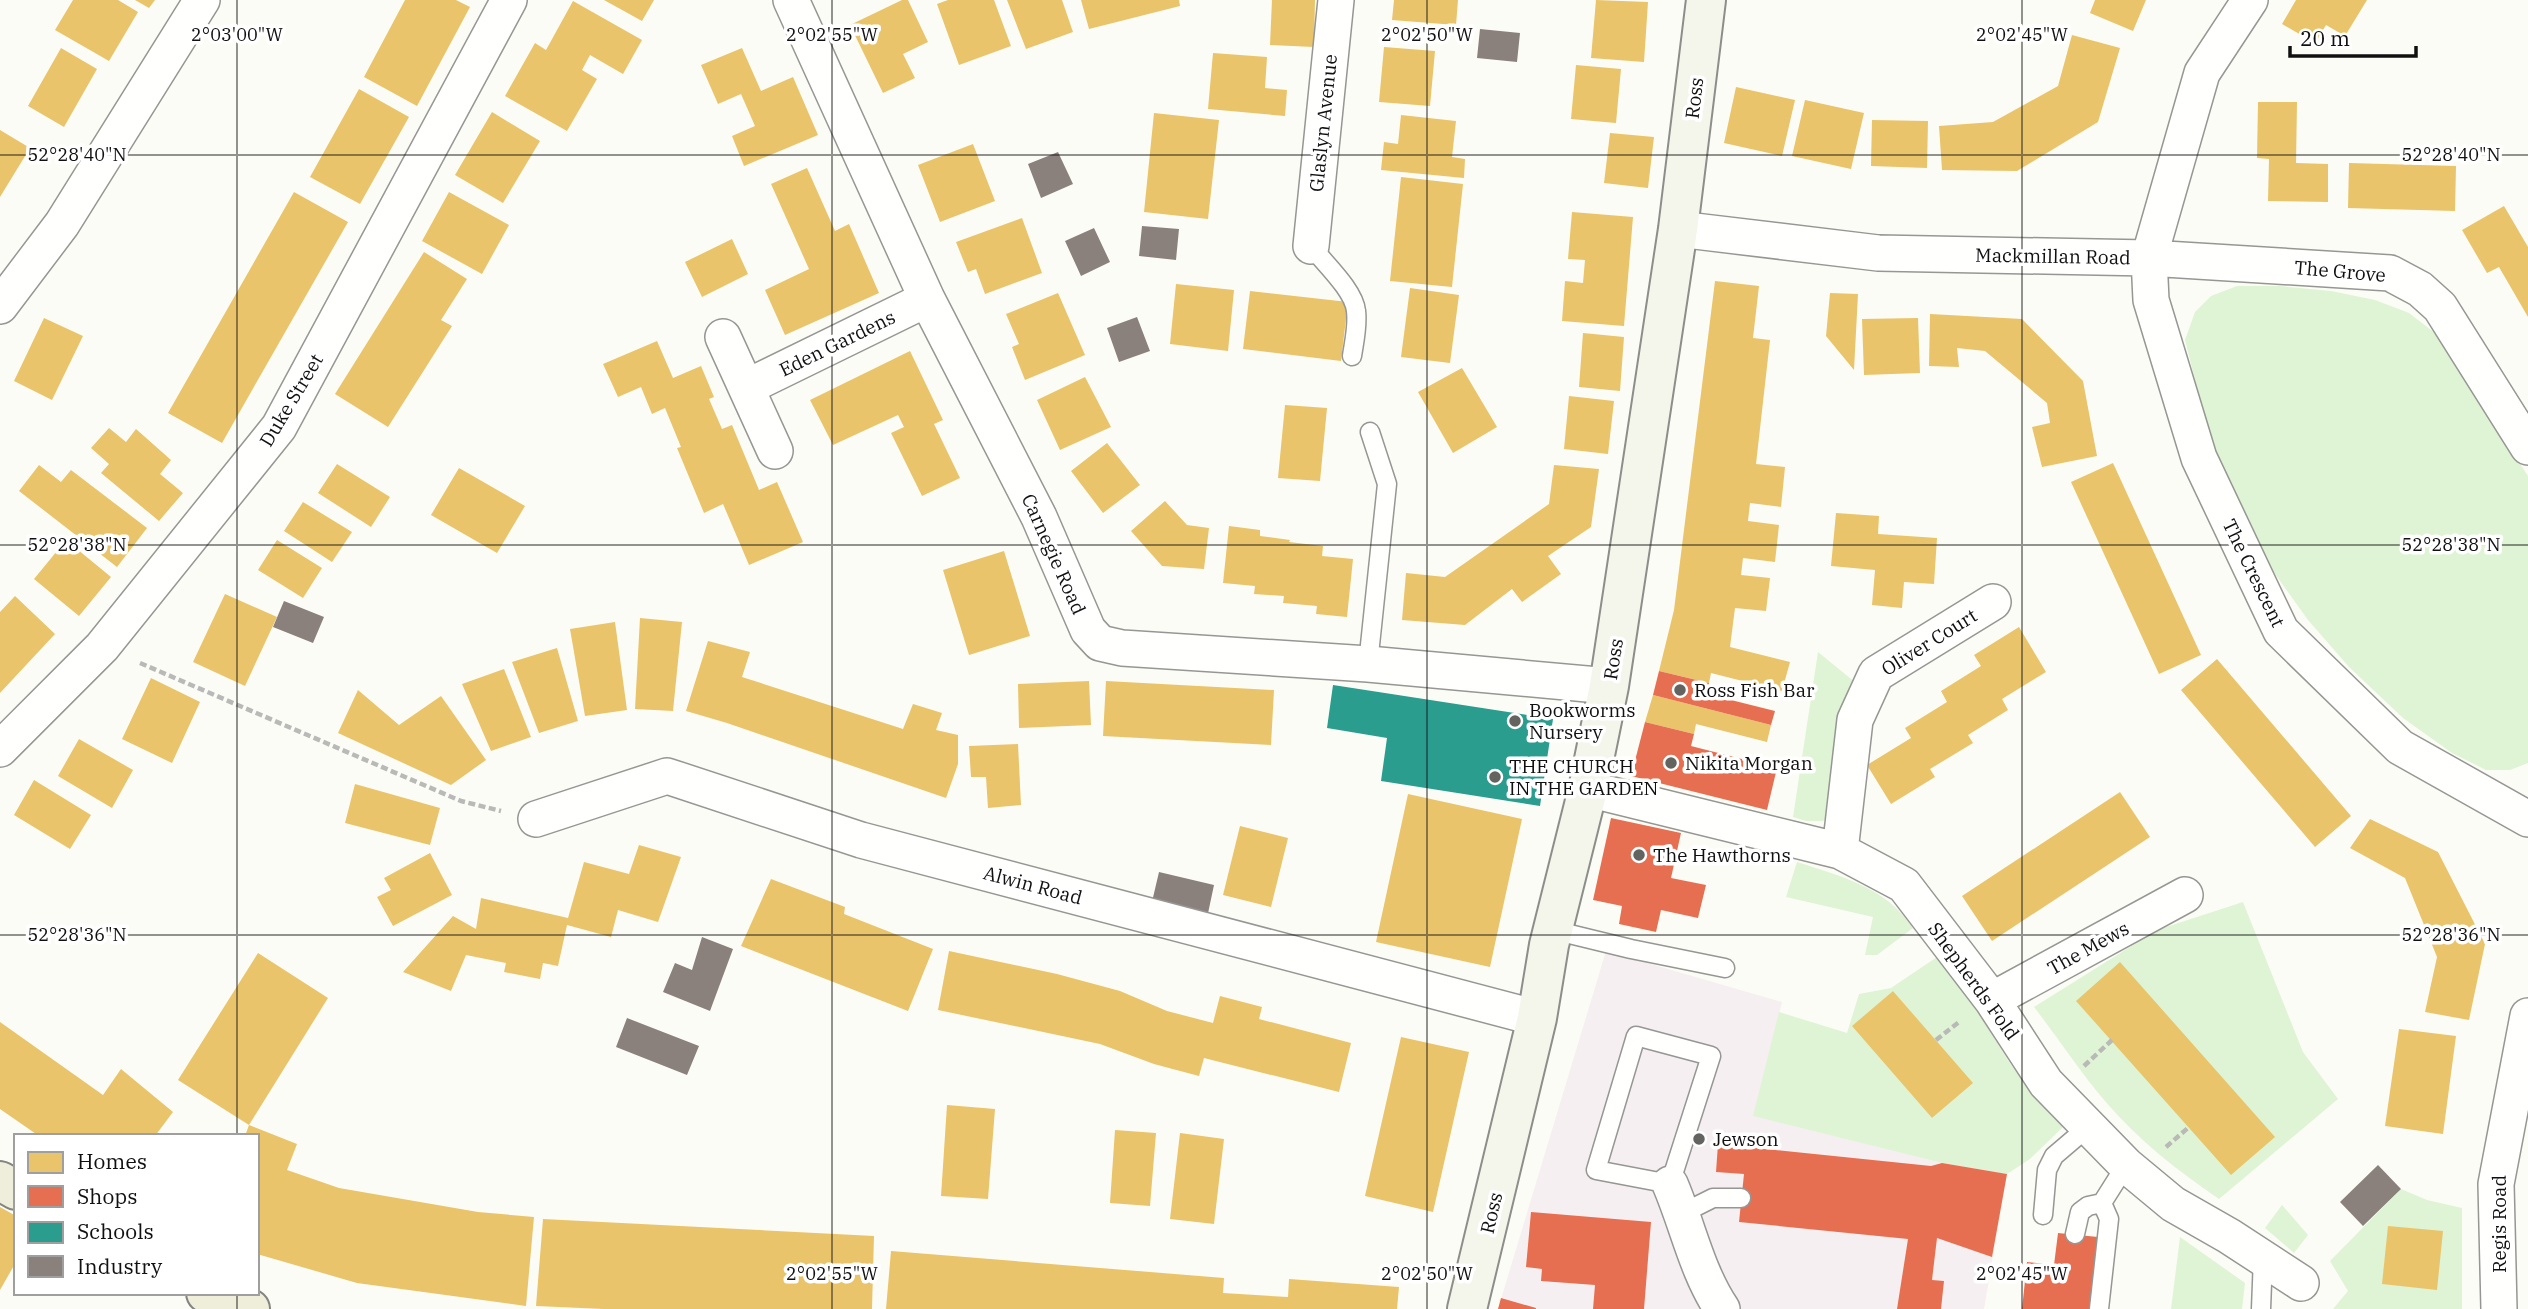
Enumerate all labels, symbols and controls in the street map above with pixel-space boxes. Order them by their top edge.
scale bar [2290,14,2416,58]
text: 2°03'00"W [191,23,284,46]
text: 2°02'55"W [786,23,879,46]
text: 2°02'50"W [1381,23,1474,46]
text: 2°02'45"W [1976,23,2069,46]
text: 20 m [2300,24,2350,52]
street label: Glaslyn Avenue [1304,53,1342,193]
street label: Ross [1680,76,1708,120]
text: 52°28'40"N [28,143,127,166]
text: 52°28'40"N [2402,143,2501,166]
street label: Mackmillan Road [1975,243,2131,269]
street label: The Grove [2293,255,2387,287]
street label: Eden Gardens [775,305,899,381]
street label: Duke Street [254,349,328,451]
street label: Carnegie Road [1017,490,1091,618]
street label: The Crescent [2217,515,2291,631]
text: 52°28'38"N [28,533,127,556]
text: 52°28'38"N [2402,533,2501,556]
street label: Oliver Court [1877,603,1981,681]
street label: Ross [1598,637,1628,681]
place label: Ross Fish Bar [1694,678,1815,702]
marker: Ross Fish Bar [1672,682,1688,698]
place label: Bookworms Nursery [1529,698,1636,744]
marker: Bookworms Nursery [1507,713,1523,729]
place label: Nikita Morgan [1685,751,1813,775]
place label: THE CHURCH IN THE GARDEN [1509,754,1658,800]
marker: Nikita Morgan [1663,755,1679,771]
marker: THE CHURCH IN THE GARDEN [1487,769,1503,785]
place label: The Hawthorns [1653,843,1791,867]
marker: The Hawthorns [1631,847,1647,863]
street label: Alwin Road [981,860,1085,910]
street label: The Mews [2043,916,2133,980]
street label: Shepherds Fold [1923,917,2025,1045]
text: 52°28'36"N [28,923,127,946]
text: 52°28'36"N [2402,923,2501,946]
place label: Jewson [1713,1127,1779,1151]
marker: Jewson [1691,1131,1707,1147]
legend [14,1134,259,1295]
text: Homes [77,1147,147,1175]
street label: Regis Road [2487,1175,2511,1273]
text: Shops [77,1182,137,1210]
street label: Ross [1475,1190,1507,1236]
text: Schools [77,1217,154,1245]
text: Industry [77,1252,163,1280]
text: 2°02'55"W [786,1262,879,1285]
text: 2°02'50"W [1381,1262,1474,1285]
text: 2°02'45"W [1976,1262,2069,1285]

